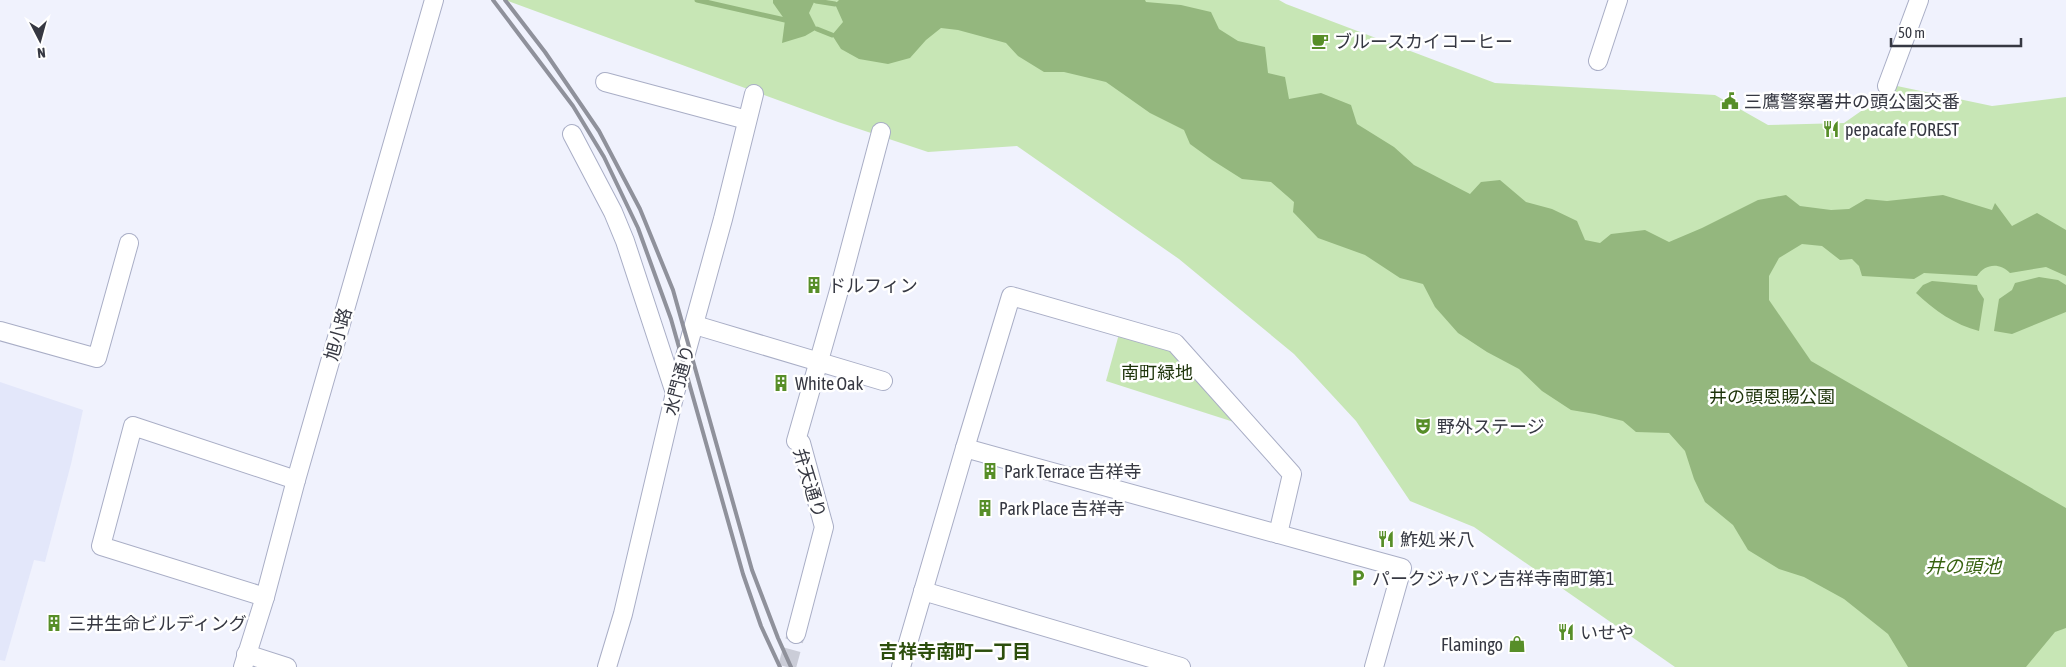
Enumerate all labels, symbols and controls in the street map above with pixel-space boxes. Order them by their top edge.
north arrow [15,15,65,65]
scale bar [1891,15,2021,47]
text: 50 m [1898,24,1925,41]
cafe icon: ブルースカイコーヒー [1310,31,1330,51]
place label: ブルースカイコーヒー [1334,31,1513,52]
text: N [36,45,46,61]
public building icon: 三鷹警察署井の頭公園交番 [1720,91,1740,111]
place label: 三鷹警察署井の頭公園交番 [1744,91,1960,112]
restaurant icon: pepacafe FOREST [1821,119,1841,139]
place label: pepacafe FOREST [1845,119,1959,140]
building icon: ドルフィン [804,275,824,295]
place label: ドルフィン [828,275,918,296]
street label: 旭小路 [320,305,356,363]
street label: 水門通り [660,343,698,417]
park label: 南町緑地 [1121,362,1193,383]
building icon: White Oak [771,373,791,393]
place label: White Oak [795,373,863,394]
park label: 井の頭恩賜公園 [1709,386,1835,407]
theatre icon: 野外ステージ [1413,416,1433,436]
place label: 野外ステージ [1437,416,1545,437]
street label: 弁天通り [789,446,831,520]
building icon: Park Terrace 吉祥寺 [980,461,1000,481]
place label: Park Terrace 吉祥寺 [1004,461,1141,482]
building icon: Park Place 吉祥寺 [975,498,995,518]
place label: Park Place 吉祥寺 [999,498,1125,519]
restaurant icon: 鮓処 米八 [1376,529,1396,549]
place label: 鮓処 米八 [1400,529,1474,550]
water label: 井の頭池 [1925,555,2003,577]
parking icon: パークジャパン吉祥寺南町第1 [1348,568,1368,588]
place label: パークジャパン吉祥寺南町第1 [1372,568,1614,589]
building icon: 三井生命ビルディング [44,613,64,633]
place label: 三井生命ビルディング [68,613,247,634]
restaurant icon: いせや [1556,622,1576,642]
place label: いせや [1580,622,1634,643]
place label: Flamingo [1441,634,1503,655]
shop icon: Flamingo [1507,634,1527,654]
district label: 吉祥寺南町一丁目 [879,640,1031,662]

